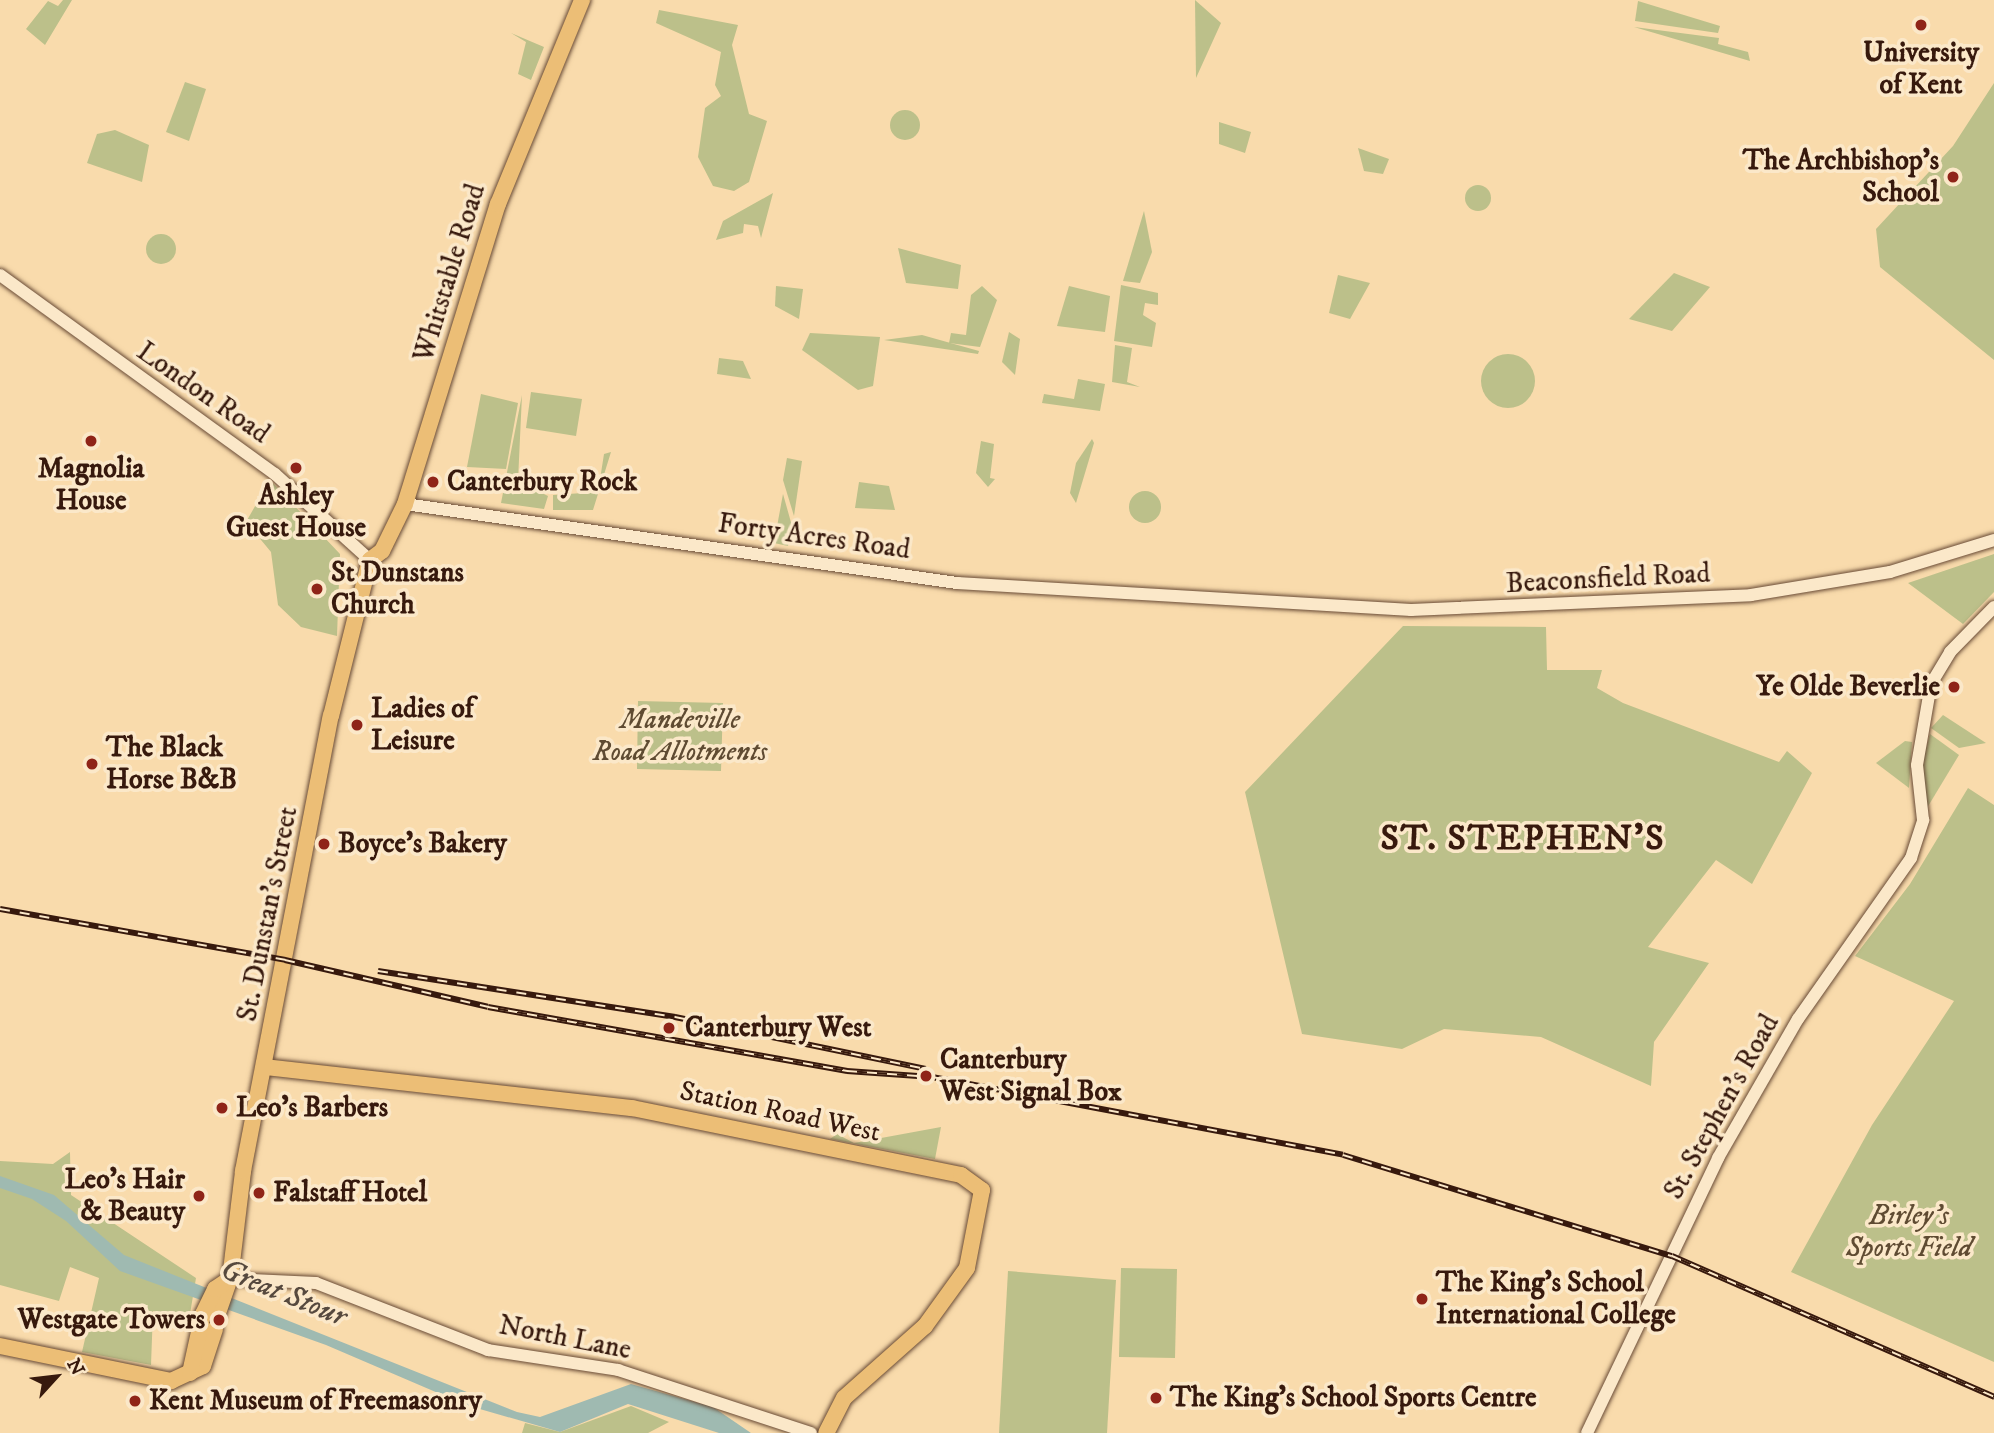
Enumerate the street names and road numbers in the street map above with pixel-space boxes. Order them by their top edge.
street label: Whitstable Road [407,180,493,366]
street label: London Road [130,335,276,451]
street label: Forty Acres Road [716,507,912,567]
street label: Beaconsfield Road [1505,557,1711,601]
street label: St. Dunstan's Street [231,804,305,1024]
street label: St. Stephen's Road [1657,1009,1787,1205]
street label: Station Road West [677,1074,883,1150]
street label: North Lane [496,1309,634,1367]

